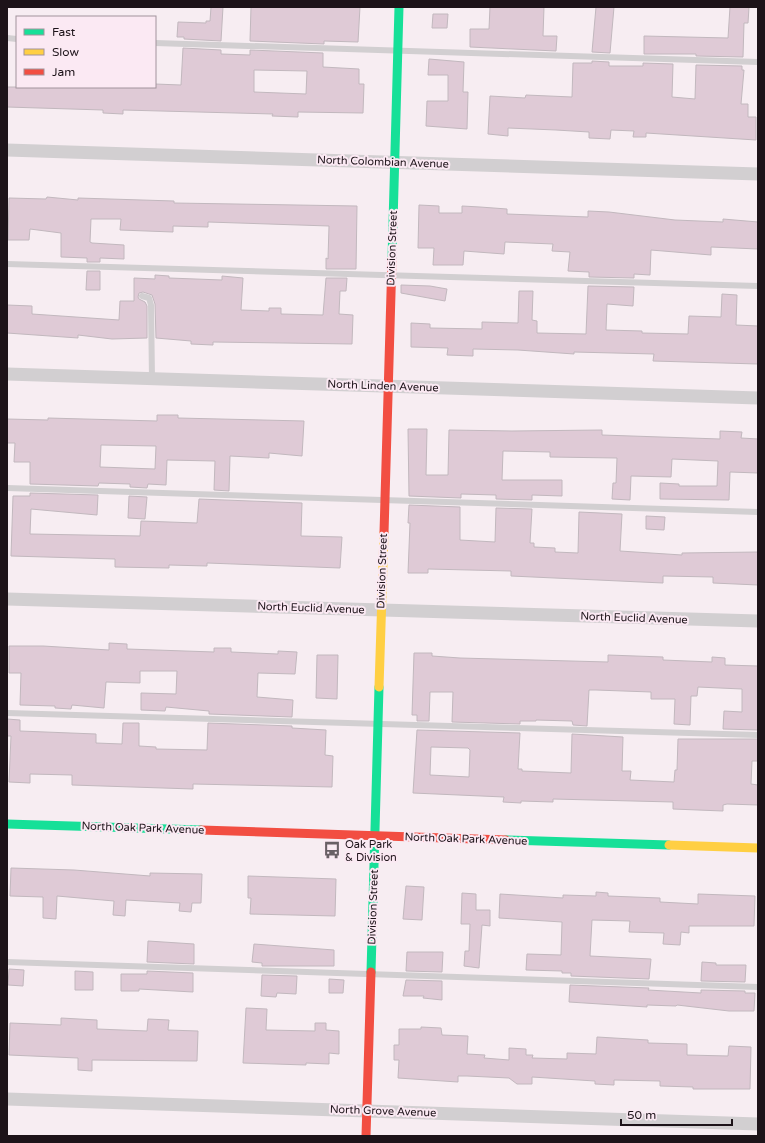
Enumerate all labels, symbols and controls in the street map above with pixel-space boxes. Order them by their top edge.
legend [16,16,156,88]
text: Fast [52,25,76,39]
text: Slow [52,45,79,59]
text: Jam [52,65,75,79]
street label: North Colombian Avenue [317,153,449,171]
street label: Division Street [384,210,400,286]
street label: North Linden Avenue [327,378,439,394]
street label: Division Street [374,533,390,609]
street label: North Euclid Avenue [257,600,365,616]
street label: North Euclid Avenue [580,610,688,626]
street label: North Oak Park Avenue [81,819,205,837]
street label: North Oak Park Avenue [404,830,528,848]
place label: Oak Park & Division [345,838,397,864]
bus stop icon: Oak Park & Division [322,840,342,860]
street label: Division Street [365,869,381,945]
scale bar [621,1101,732,1127]
street label: North Grove Avenue [330,1103,436,1119]
text: 50 m [627,1108,656,1122]

